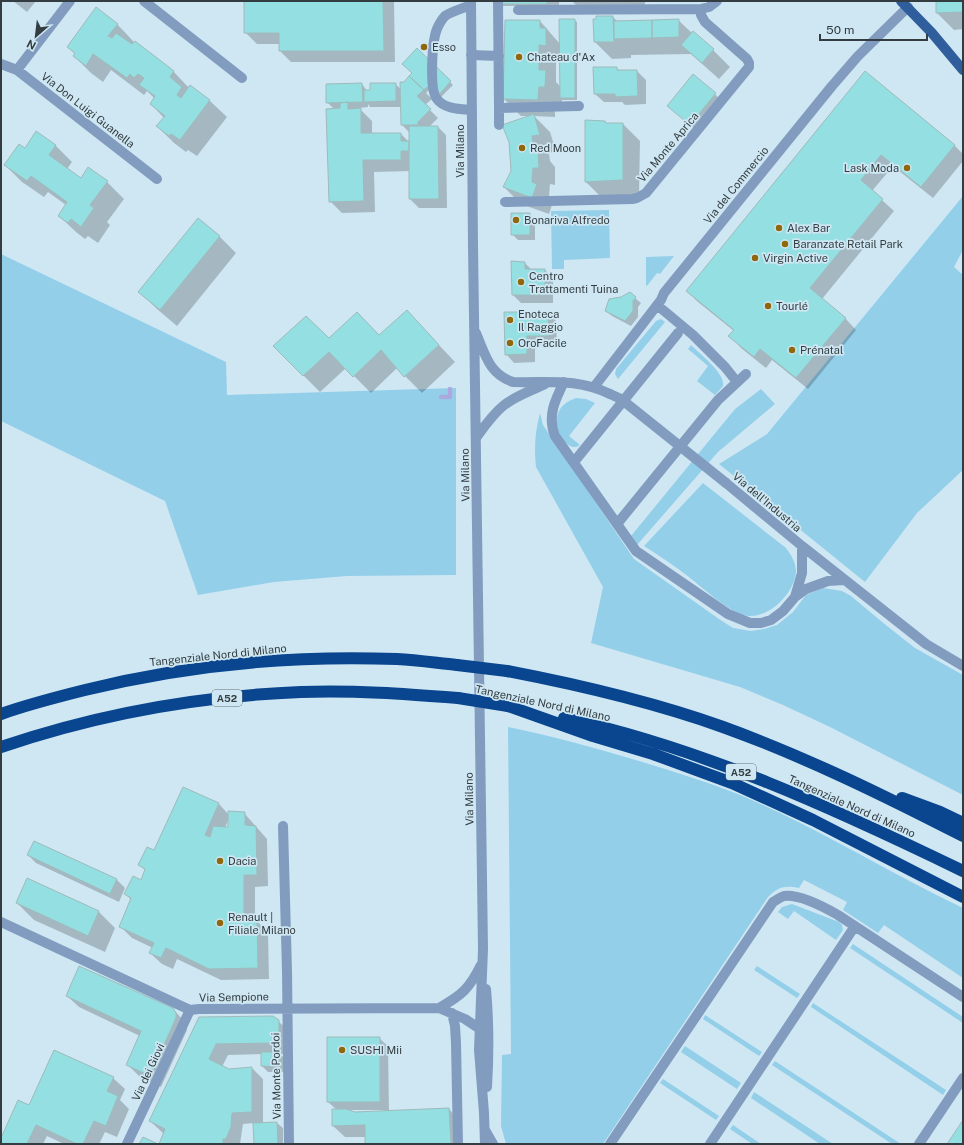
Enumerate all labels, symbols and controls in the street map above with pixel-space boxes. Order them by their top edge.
north arrow [16,16,56,56]
scale bar [820,16,927,42]
text: 50 m [826,23,854,37]
text: N [25,38,38,52]
place label: Esso [432,41,456,53]
marker: Esso [419,42,429,52]
place label: Chateau d'Ax [527,51,595,63]
marker: Chateau d'Ax [514,52,524,62]
street label: Via Don Luigi Guanella [39,70,137,150]
street label: Via Monte Aprica [635,110,701,184]
street label: Via Milano [454,124,466,178]
place label: Red Moon [530,142,581,154]
marker: Red Moon [517,143,527,153]
street label: Via del Commercio [701,144,771,226]
place label: Lask Moda [844,162,899,174]
marker: Lask Moda [902,163,912,173]
place label: Bonariva Alfredo [524,214,610,226]
marker: Bonariva Alfredo [511,215,521,225]
place label: Alex Bar [787,222,830,234]
marker: Alex Bar [774,223,784,233]
place label: Baranzate Retail Park [793,238,903,250]
marker: Baranzate Retail Park [780,239,790,249]
place label: Virgin Active [763,252,828,264]
marker: Virgin Active [750,253,760,263]
place label: Centro Trattamenti Tuina [529,270,618,295]
marker: Centro Trattamenti Tuina [516,277,526,287]
place label: Tourlé [776,300,808,312]
marker: Tourlé [763,301,773,311]
place label: Enoteca Il Raggio [518,308,563,333]
marker: Enoteca Il Raggio [505,315,515,325]
place label: OroFacile [518,337,567,349]
marker: OroFacile [505,338,515,348]
place label: Prénatal [800,344,843,356]
marker: Prénatal [787,345,797,355]
street label: Via Milano [459,448,471,502]
street label: Via dell'Industria [730,470,804,534]
street label: Tangenziale Nord di Milano [149,642,287,668]
street label: Tangenziale Nord di Milano [474,683,612,723]
road number: A52 [212,690,242,706]
road number: A52 [726,764,756,780]
street label: Via Milano [463,772,475,826]
street label: Tangenziale Nord di Milano [787,773,917,839]
place label: Dacia [228,855,256,867]
marker: Dacia [215,856,225,866]
place label: Renault | Filiale Milano [228,911,296,936]
marker: Renault | Filiale Milano [215,918,225,928]
street label: Via Sempione [199,990,269,1004]
street label: Via Monte Pordoi [269,1033,283,1119]
street label: Via dei Giovi [129,1041,167,1103]
place label: SUSHI Mii [350,1044,402,1056]
marker: SUSHI Mii [337,1045,347,1055]

